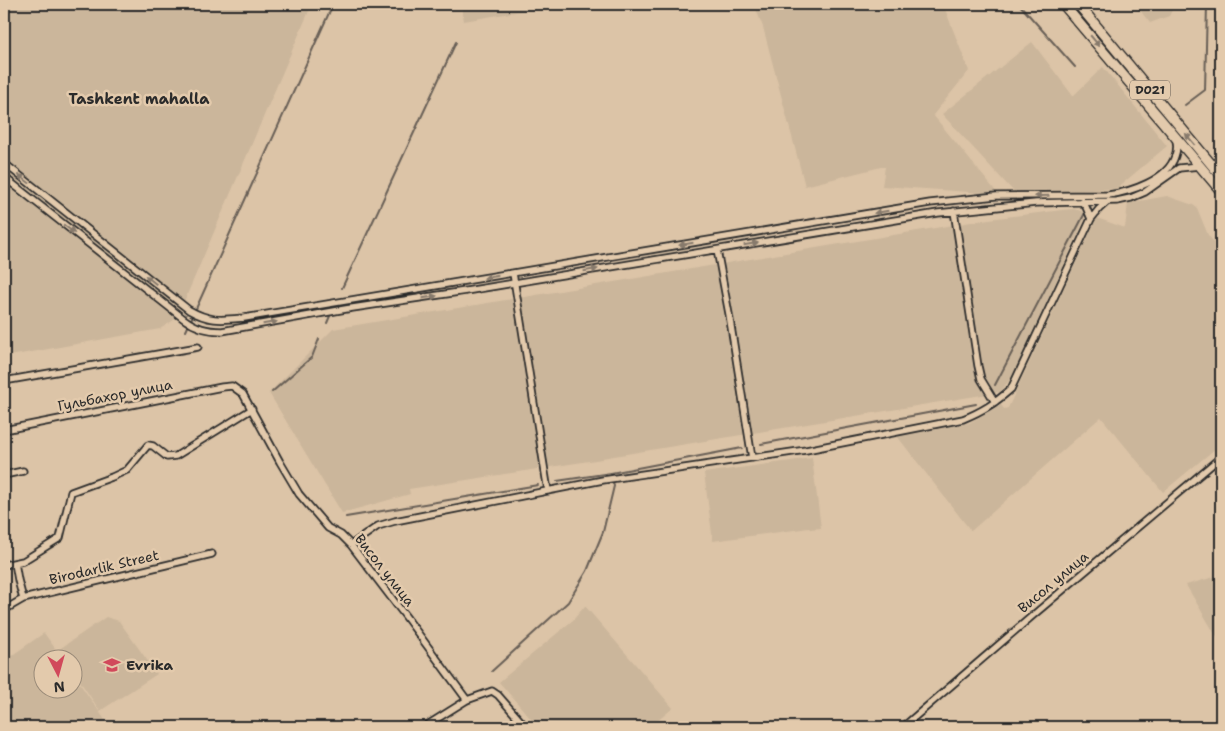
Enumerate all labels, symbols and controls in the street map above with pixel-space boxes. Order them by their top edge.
one-way arrow [1089,34,1100,47]
road number: D021 [1130,80,1170,100]
district label: Tashkent mahalla [69,89,210,109]
one-way arrow [1185,133,1196,146]
one-way arrow [18,173,31,184]
one-way arrow [1034,192,1050,200]
one-way arrow [873,208,889,216]
one-way arrow [62,223,75,234]
one-way arrow [743,239,759,247]
one-way arrow [678,241,694,249]
one-way arrow [583,266,599,274]
one-way arrow [483,273,499,281]
one-way arrow [145,275,158,285]
one-way arrow [423,292,439,300]
one-way arrow [263,319,279,327]
street label: Гульбахор улица [56,375,174,415]
street label: Висол улица [351,530,419,610]
street label: Birodarlik Street [47,546,161,588]
street label: Висол улица [1014,547,1092,617]
north arrow [32,648,82,698]
school or university icon: Evrika [102,655,122,675]
place label: Evrika [126,656,174,674]
text: N [53,677,66,696]

